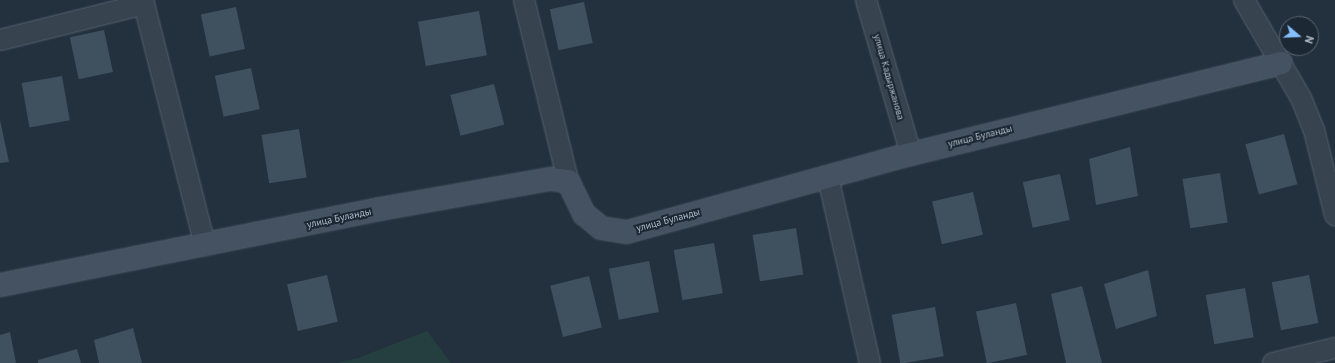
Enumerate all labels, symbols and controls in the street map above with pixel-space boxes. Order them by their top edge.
north arrow [1279,16,1319,56]
street label: улица Кадыржанова [871,33,907,121]
text: N [1302,34,1317,45]
street label: улица Буланды [947,122,1013,150]
street label: улица Буланды [306,205,372,231]
street label: улица Буланды [635,206,701,234]

